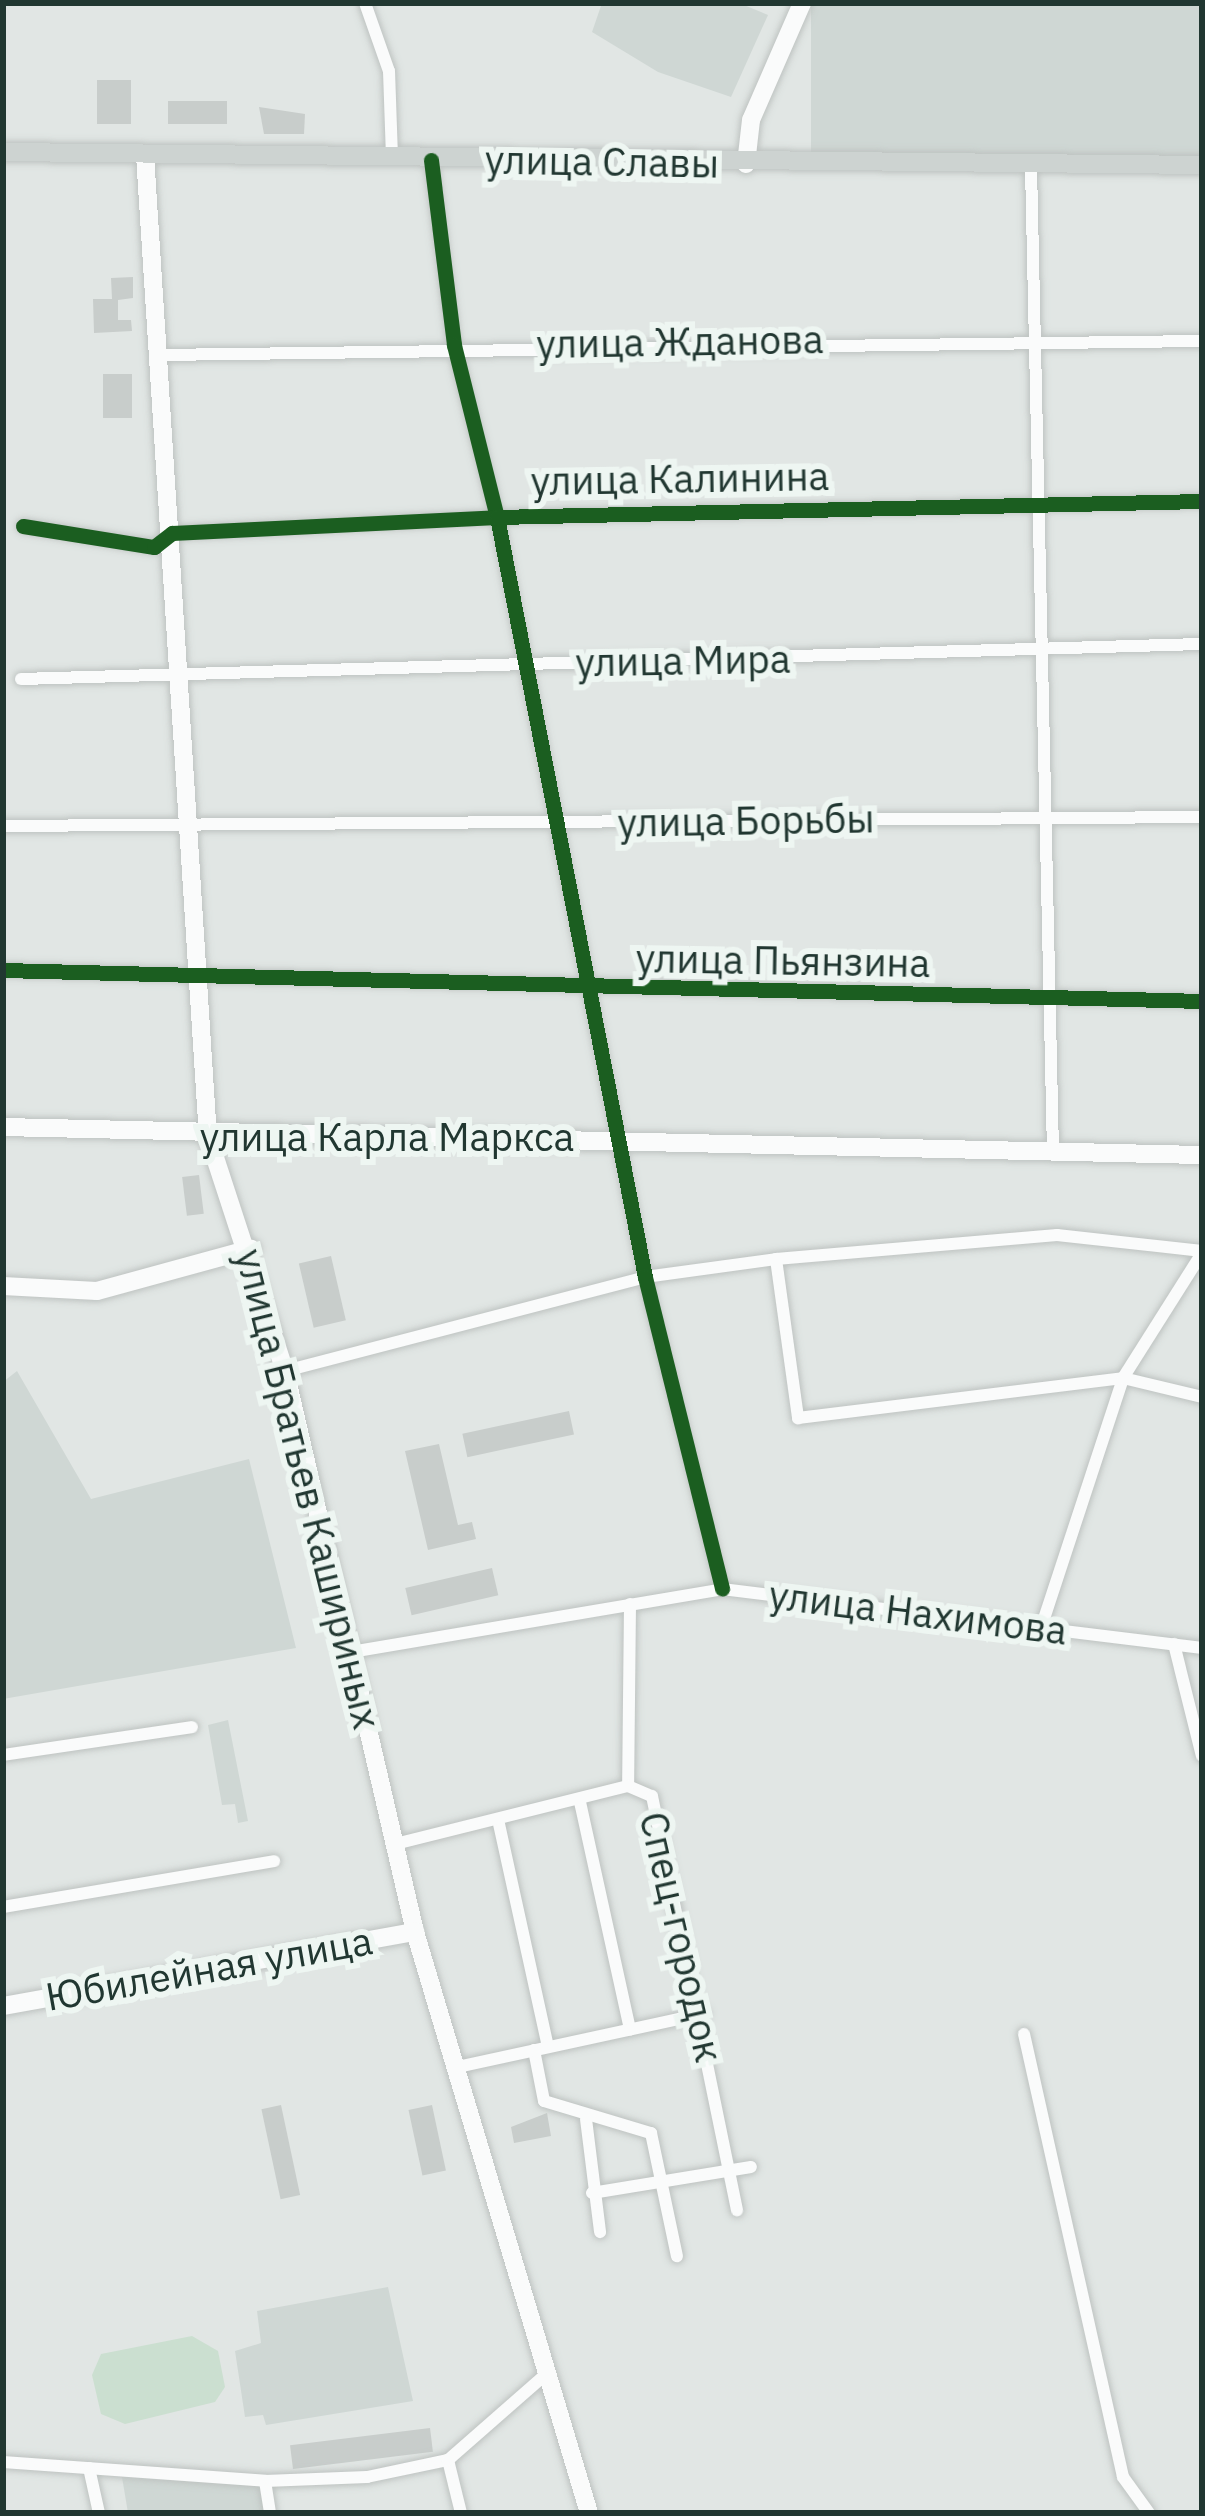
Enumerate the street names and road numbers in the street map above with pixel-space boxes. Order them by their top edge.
street label: улица Славы [484,137,720,187]
street label: улица Жданова [536,316,824,368]
street label: улица Калинина [530,453,830,505]
street label: улица Мира [575,636,791,686]
street label: улица Борьбы [617,795,875,847]
street label: улица Пьянзина [635,935,931,987]
street label: улица Карла Маркса [200,1114,574,1160]
street label: улица Братьев Кашириных [226,1244,390,1734]
street label: улица Нахимова [766,1571,1070,1655]
street label: Спец-городок [629,1807,733,2067]
street label: Юбилейная улица [42,1917,376,2021]

